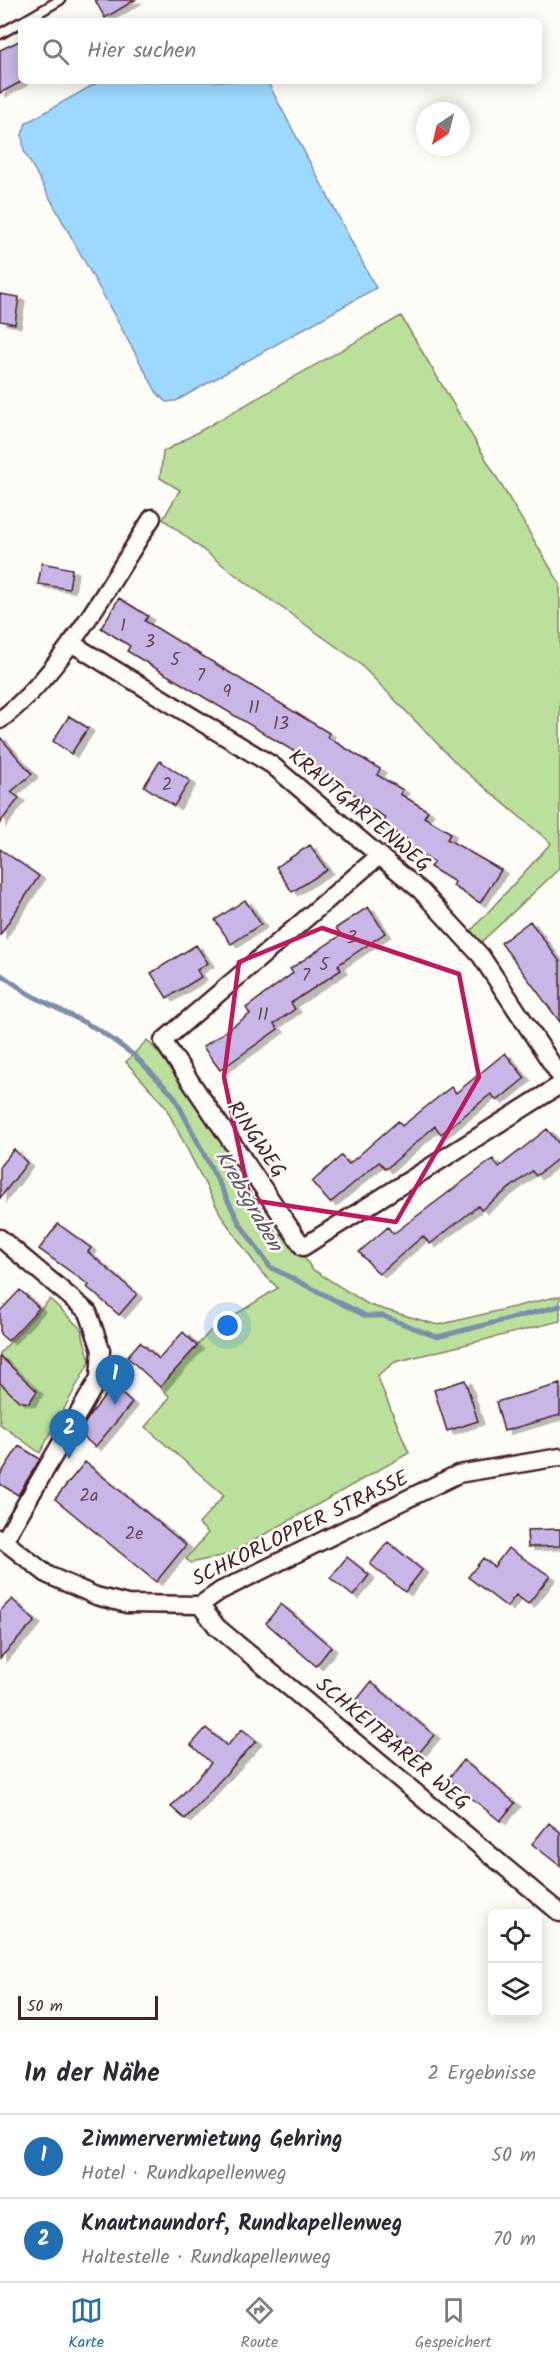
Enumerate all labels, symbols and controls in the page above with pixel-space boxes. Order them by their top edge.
search box [18,18,542,84]
text: Hier suchen [87,34,196,69]
icon: search [39,35,72,68]
north arrow [416,102,470,156]
house number: 1 [120,612,126,641]
house number: 3 [145,628,155,657]
house number: 5 [170,646,181,675]
house number: 7 [197,662,206,691]
house number: 9 [223,678,232,707]
house number: 11 [248,694,260,723]
house number: 13 [273,710,289,739]
street label: KRAUTGARTENWEG [280,741,438,881]
house number: 2 [162,771,172,800]
house number: 3 [347,924,357,953]
house number: 5 [319,951,330,980]
house number: 7 [302,962,311,991]
house number: 11 [257,1001,269,1030]
street label: RINGWEG [218,1094,294,1185]
water label: Krebsgraben [205,1144,292,1261]
your location [213,1311,242,1340]
pin: 1 [96,1356,134,1405]
pin: 2 [50,1410,88,1459]
street label: SCHKORLOPPER STRASSE [187,1462,415,1596]
house number: 2a [80,1482,98,1511]
house number: 2e [125,1520,143,1549]
street label: SCHKEITBARER WEG [307,1669,477,1819]
map controls [488,1909,542,2017]
button: locate [488,1909,542,1963]
button: layers [488,1963,542,2017]
scale bar [18,1993,158,2020]
text: 50 m [27,1994,63,2019]
text: In der Nähe [24,2053,160,2095]
text: 2 Ergebnisse [428,2058,536,2090]
text: Zimmervermietung Gehring [81,2123,343,2158]
text: 1 [40,2140,47,2172]
text: 50 m [491,2140,536,2172]
text: Hotel · Rundkapellenweg [81,2158,287,2190]
text: Knautnaundorf, Rundkapellenweg [81,2207,402,2242]
text: 2 [38,2224,49,2256]
text: 70 m [493,2224,536,2256]
text: Haltestelle · Rundkapellenweg [81,2242,331,2274]
tab: Karte [68,2294,104,2355]
tab: Route [241,2294,278,2355]
tab: Gespeichert [415,2294,492,2355]

